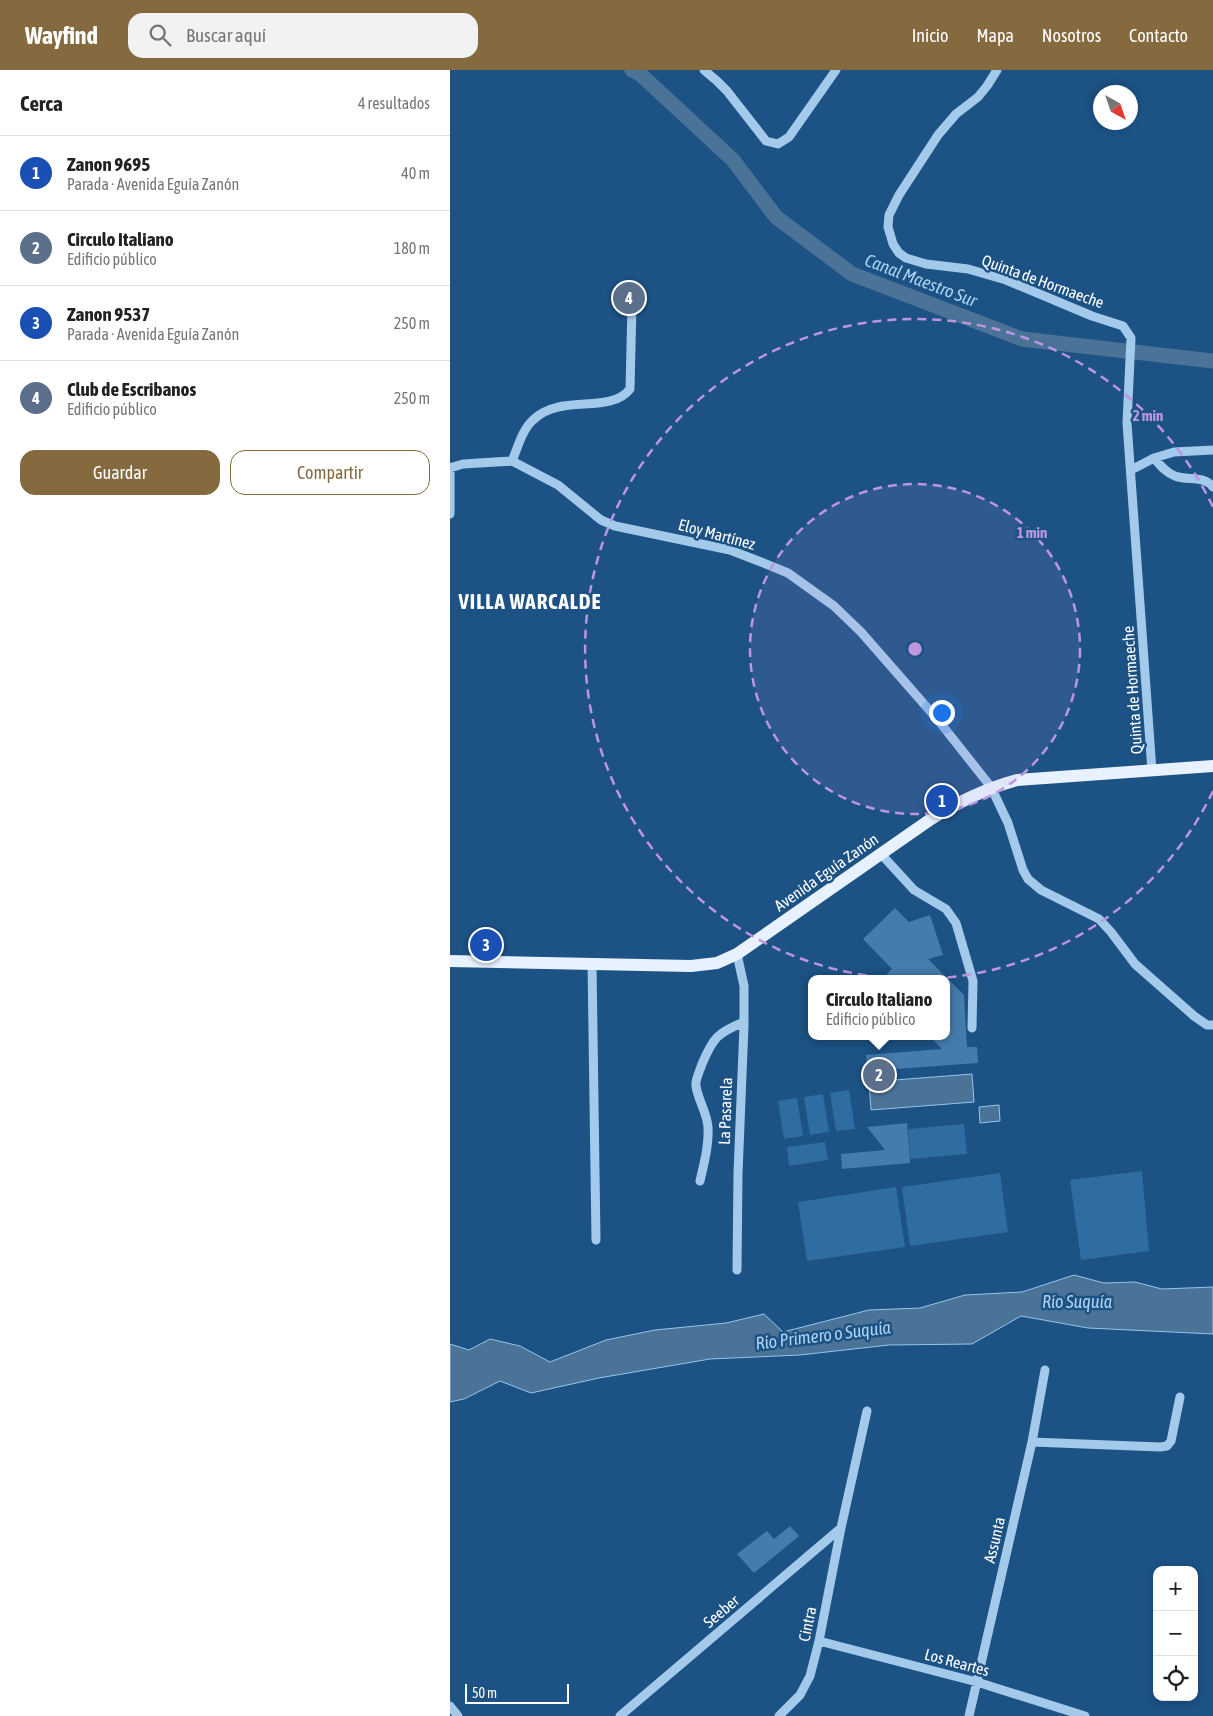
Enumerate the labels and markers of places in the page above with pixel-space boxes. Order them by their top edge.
pin: 4 [613,279,645,317]
centre of rings [906,640,924,658]
pin: 1 [926,782,958,820]
pin: 3 [470,926,502,964]
pin: 2 [863,1056,895,1094]

